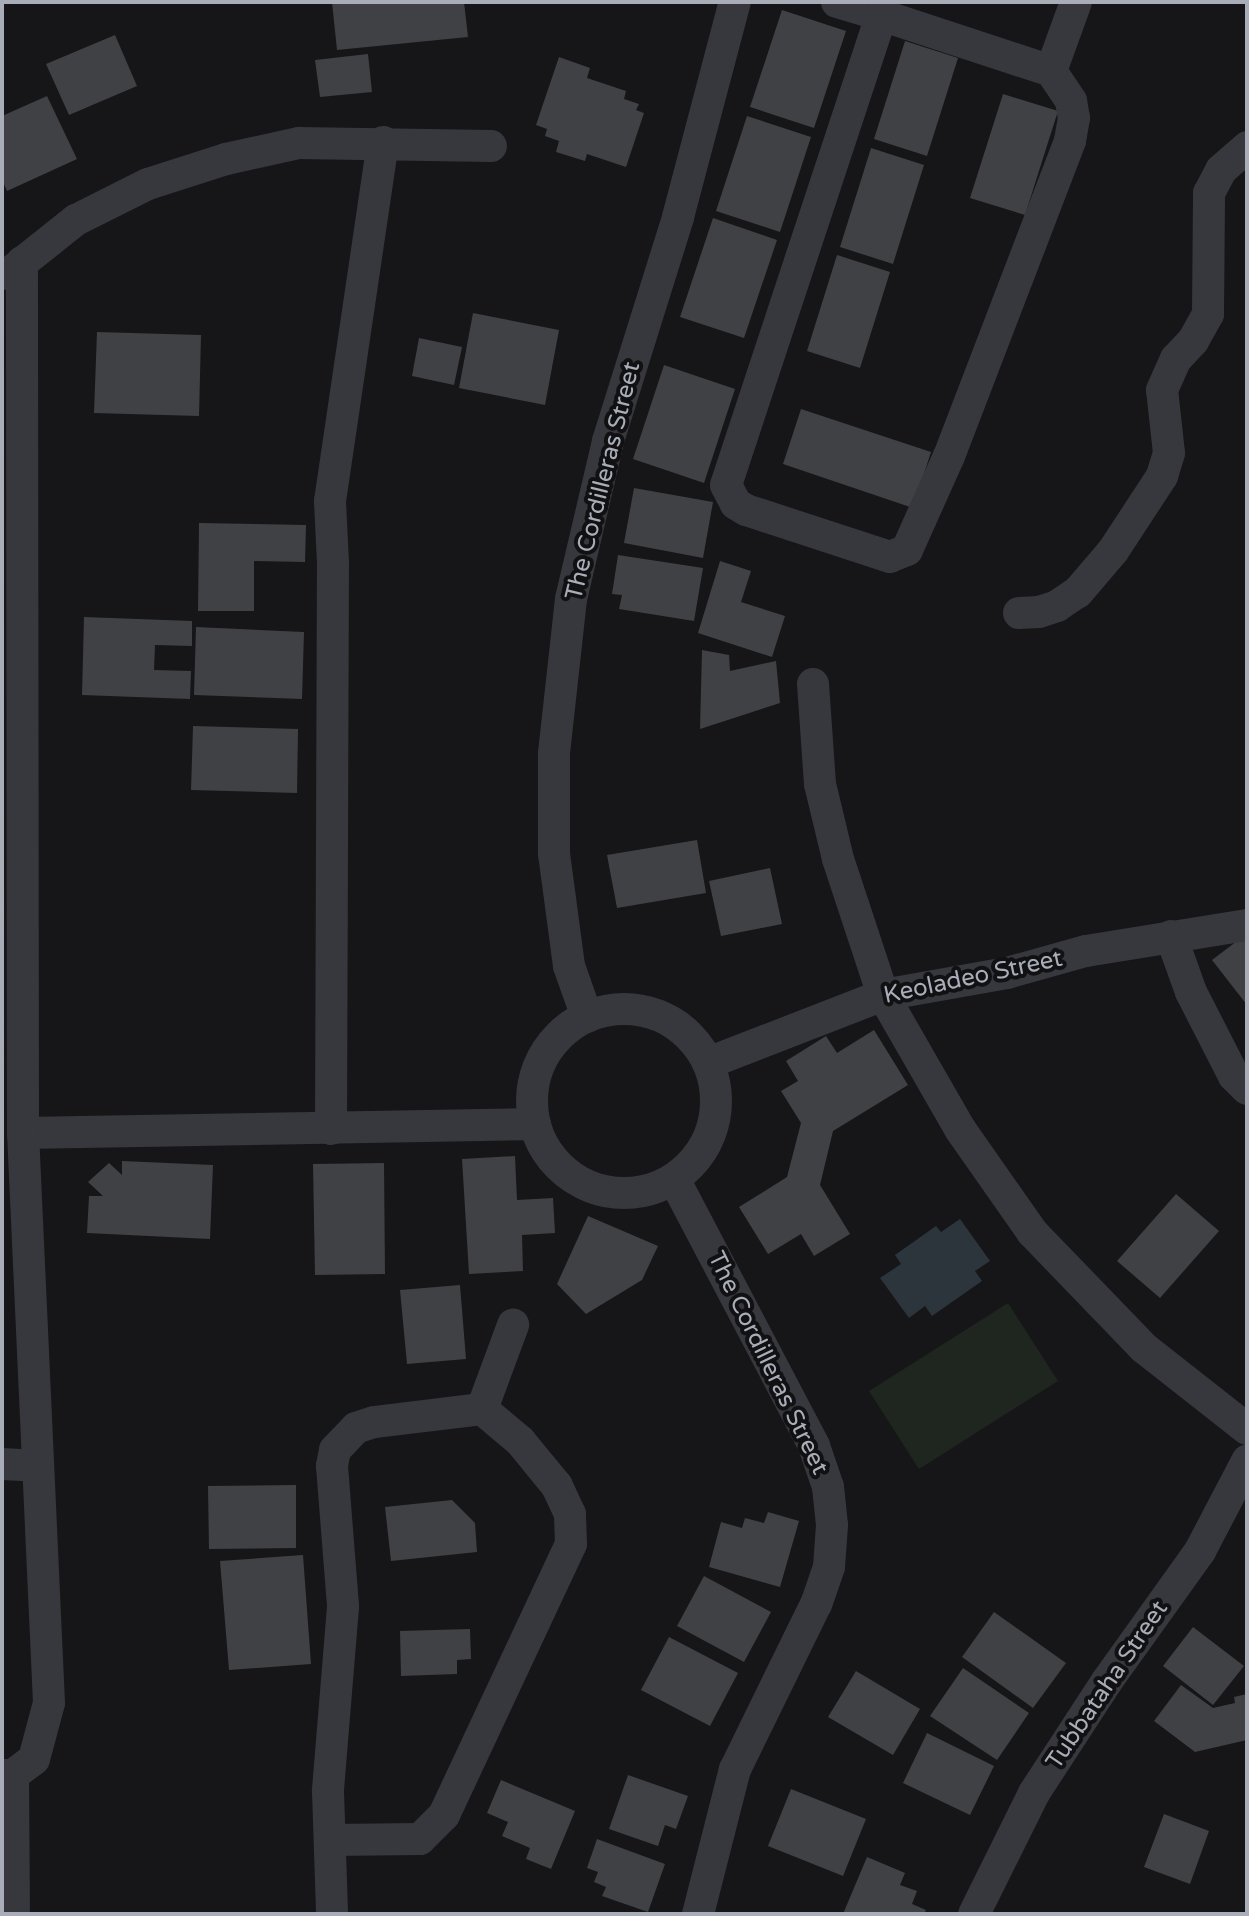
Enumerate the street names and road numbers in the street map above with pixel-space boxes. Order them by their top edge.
street label: The Cordilleras Street [559,359,647,603]
street label: Keoladeo Street [881,944,1065,1010]
street label: The Cordilleras Street [702,1247,834,1479]
street label: Tubbataha Street [1040,1595,1174,1775]

